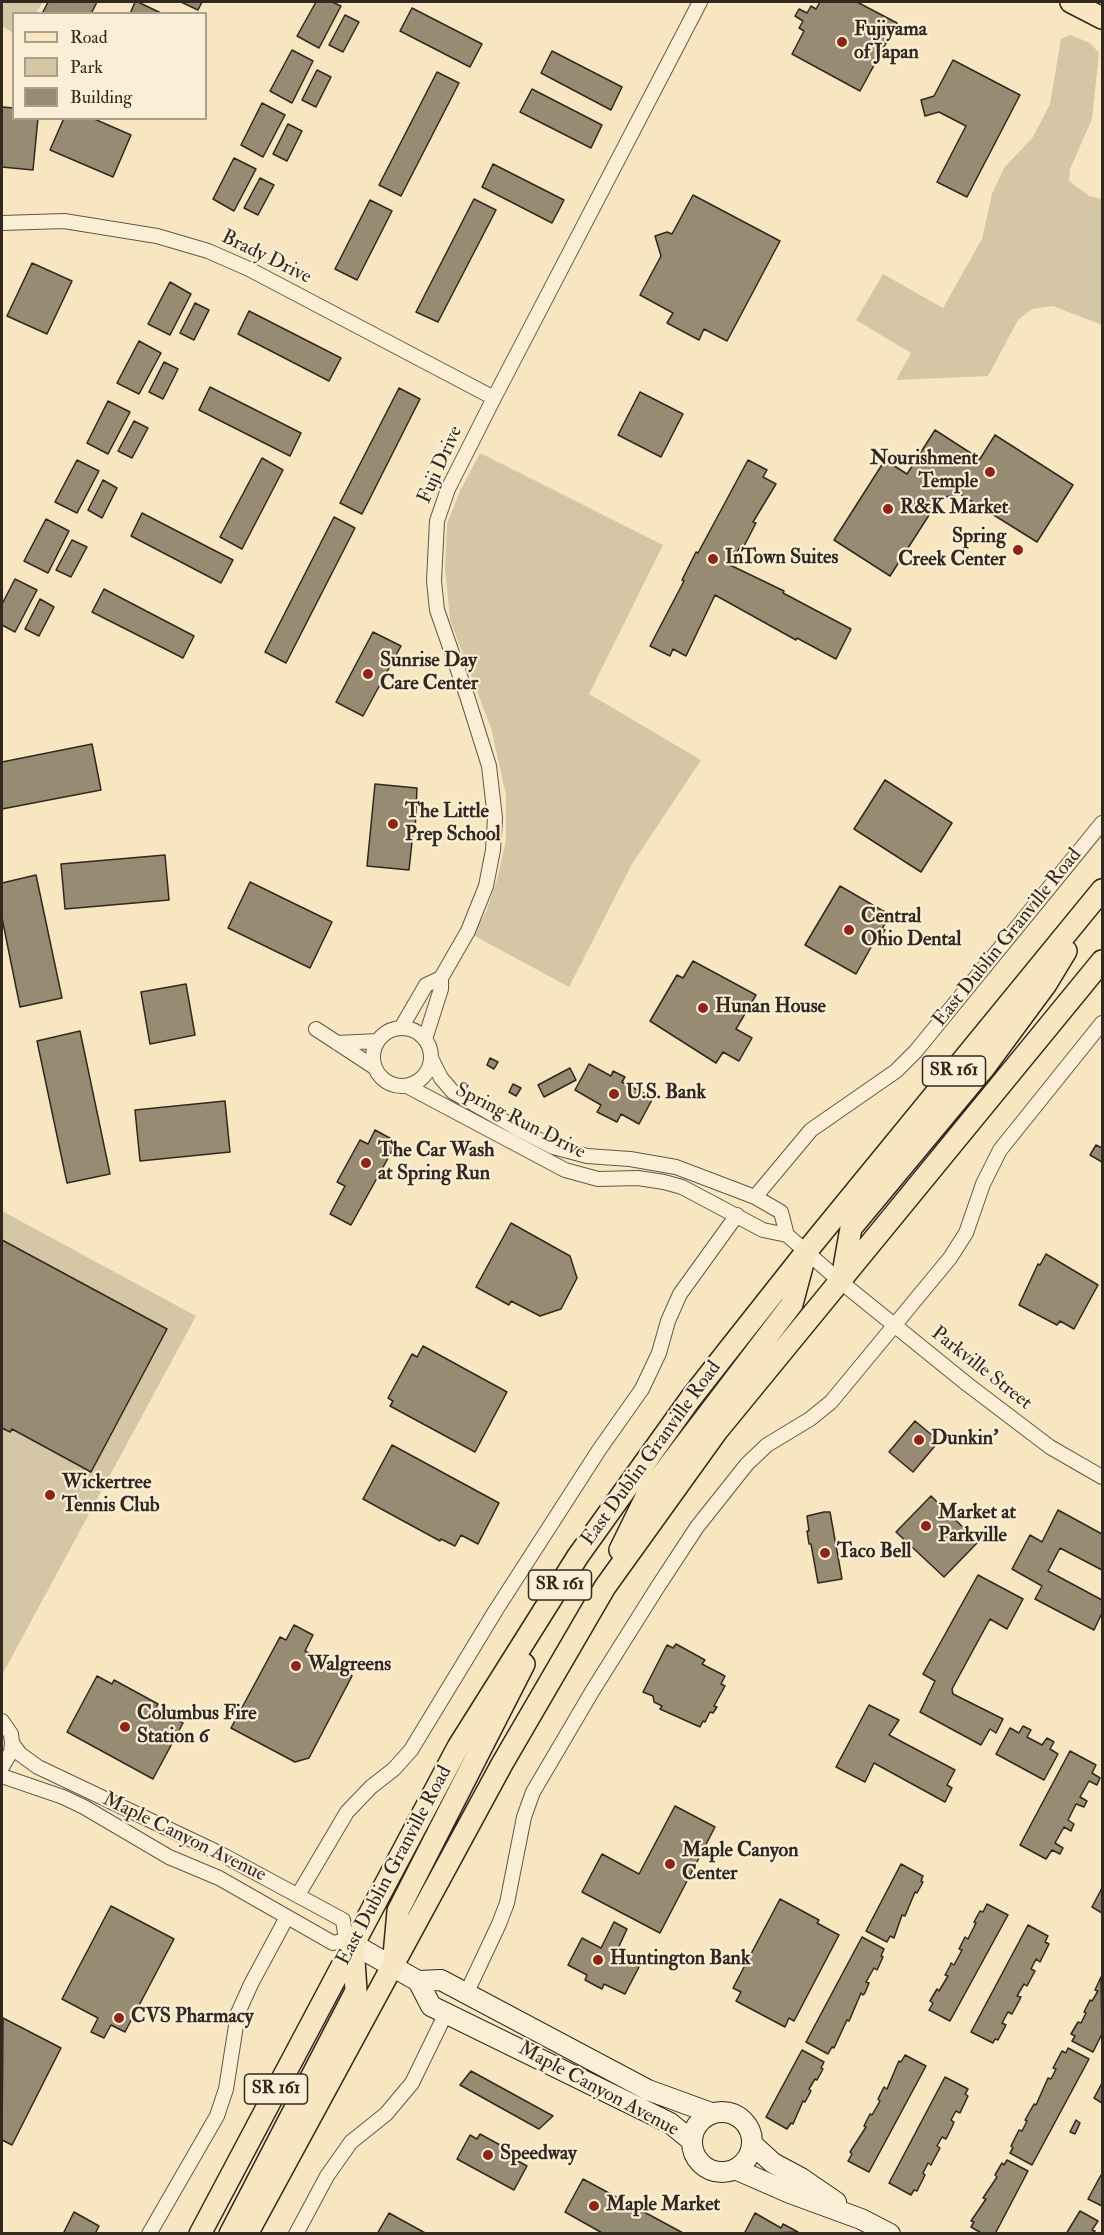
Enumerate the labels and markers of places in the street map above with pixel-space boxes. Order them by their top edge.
place label: Fujiyama of Japan [854,19,927,66]
marker: Fujiyama of Japan [835,35,849,49]
place label: Nourishment Temple [870,448,978,495]
marker: Nourishment Temple [983,465,997,479]
place label: R&K Market [900,497,1008,521]
marker: R&K Market [881,502,895,516]
place label: Spring Creek Center [898,526,1006,573]
marker: Spring Creek Center [1011,543,1025,557]
place label: InTown Suites [725,547,838,571]
marker: InTown Suites [706,552,720,566]
place label: Sunrise Day Care Center [380,650,478,697]
marker: Sunrise Day Care Center [361,667,375,681]
place label: The Little Prep School [405,801,501,848]
marker: The Little Prep School [386,817,400,831]
place label: Central Ohio Dental [861,906,961,953]
marker: Central Ohio Dental [842,923,856,937]
place label: Hunan House [715,996,826,1020]
marker: Hunan House [696,1001,710,1015]
place label: U.S. Bank [626,1082,706,1106]
marker: U.S. Bank [607,1087,621,1101]
place label: The Car Wash at Spring Run [378,1140,494,1187]
marker: The Car Wash at Spring Run [359,1156,373,1170]
place label: Dunkin' [931,1428,998,1452]
marker: Dunkin' [912,1433,926,1447]
place label: Wickertree Tennis Club [62,1472,159,1519]
marker: Wickertree Tennis Club [43,1488,57,1502]
place label: Market at Parkville [938,1502,1016,1549]
marker: Market at Parkville [919,1519,933,1533]
place label: Taco Bell [837,1541,911,1565]
marker: Taco Bell [818,1546,832,1560]
place label: Walgreens [308,1654,391,1678]
marker: Walgreens [289,1659,303,1673]
place label: Columbus Fire Station 6 [137,1703,257,1750]
marker: Columbus Fire Station 6 [118,1720,132,1734]
place label: Maple Canyon Center [682,1840,799,1887]
marker: Maple Canyon Center [663,1857,677,1871]
place label: Huntington Bank [610,1948,750,1972]
marker: Huntington Bank [591,1953,605,1967]
place label: CVS Pharmacy [131,2006,254,2030]
marker: CVS Pharmacy [112,2011,126,2025]
place label: Speedway [500,2143,577,2167]
marker: Speedway [481,2148,495,2162]
place label: Maple Market [606,2194,720,2218]
marker: Maple Market [587,2199,601,2213]

